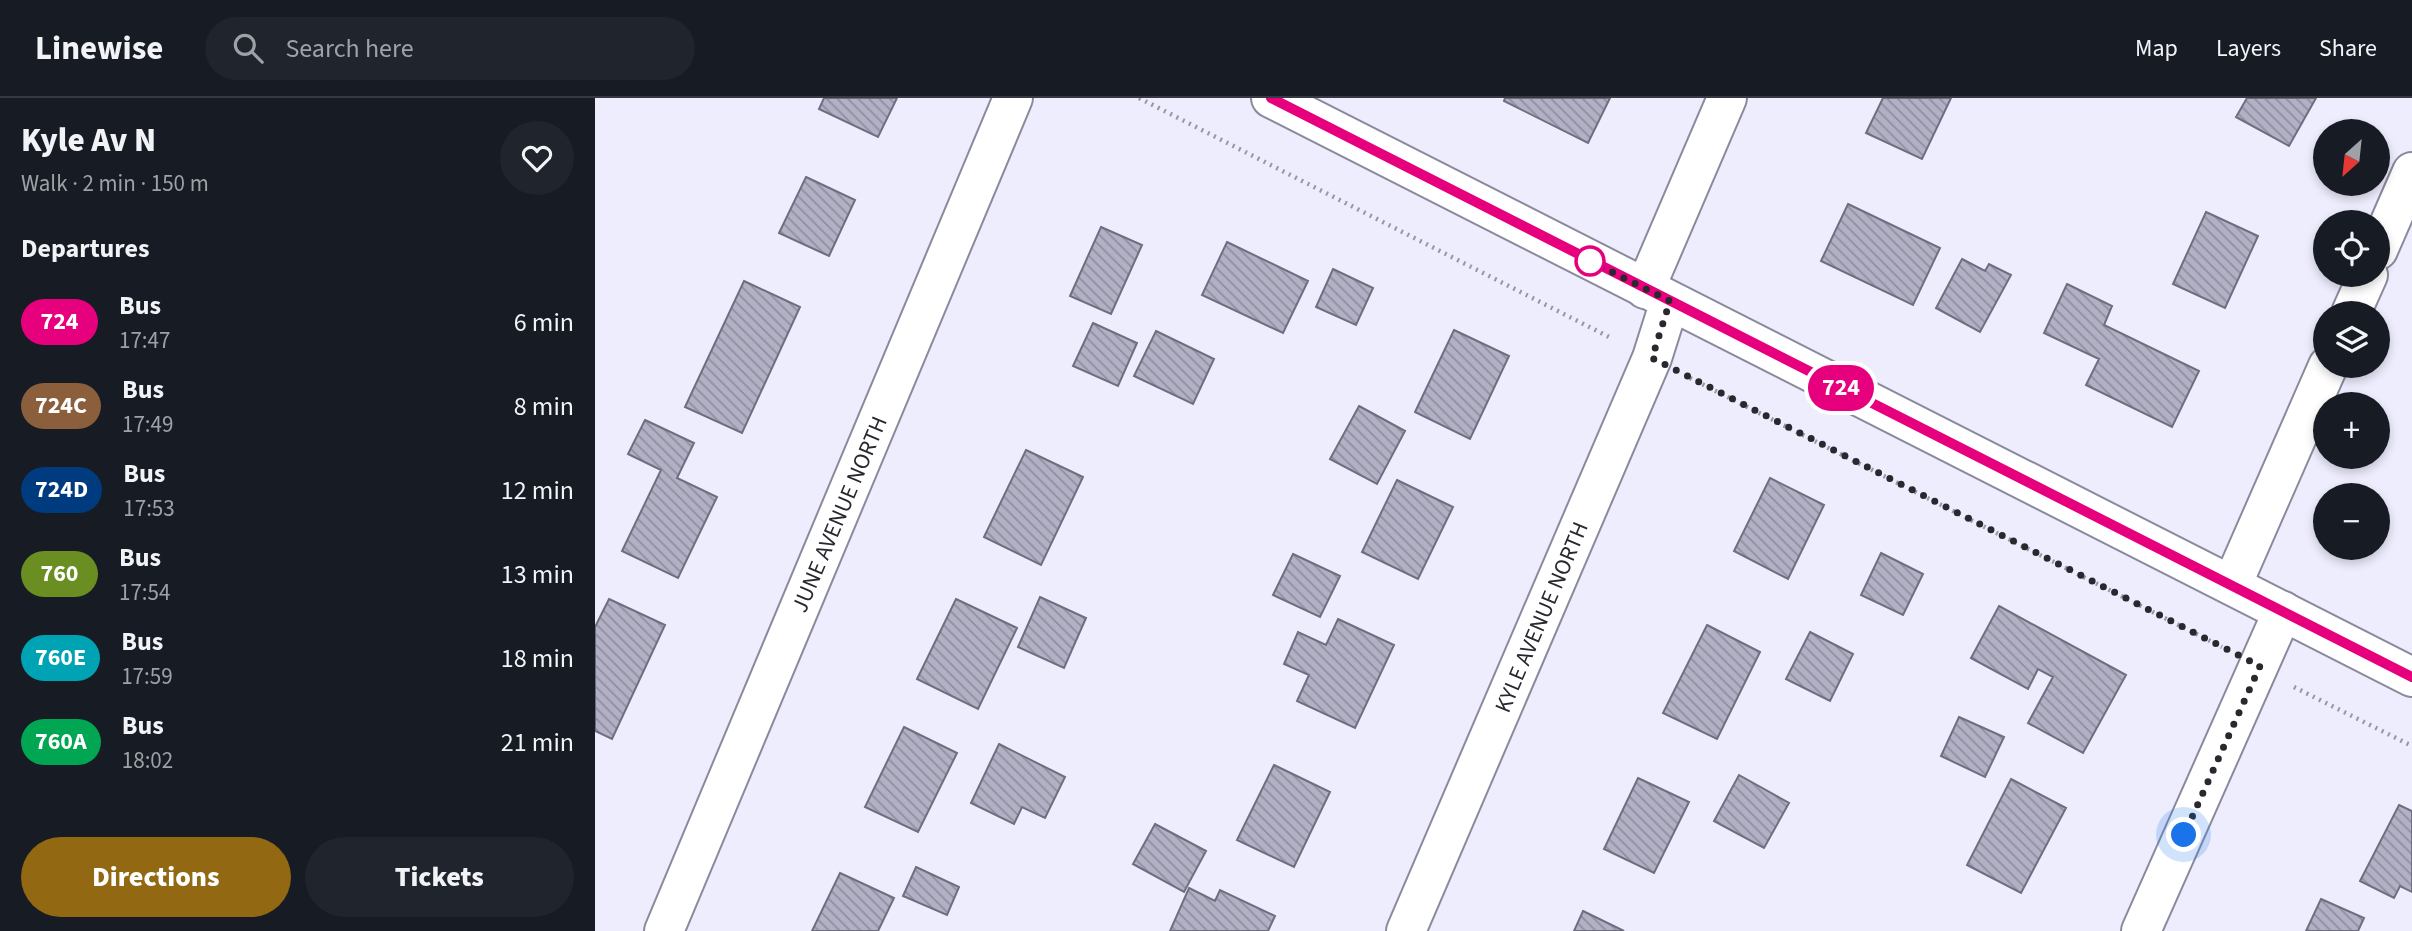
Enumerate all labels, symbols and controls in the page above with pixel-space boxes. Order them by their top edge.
search box [205,17,695,80]
text: Linewise [35,25,163,72]
icon: search [229,29,267,67]
text: Search here [285,30,414,67]
text: Map [2135,31,2178,66]
text: Layers [2216,31,2281,66]
text: Share [2319,31,2377,66]
text: Kyle Av N [21,117,156,164]
north arrow [2313,119,2391,196]
map controls [2313,119,2390,560]
button: heart [500,121,574,195]
text: Walk · 2 min · 150 m [21,167,209,200]
button: locate [2313,210,2390,287]
text: Departures [21,230,149,267]
unlabelled marker [1575,246,1605,276]
text: Bus [119,287,161,324]
button: layers [2313,301,2390,378]
text: 724 [40,304,79,339]
text: 6 min [514,304,574,341]
text: 17:47 [119,324,170,357]
line badge: 724 [1801,365,1881,411]
text: 724 [1822,370,1860,405]
text: Bus [122,371,164,408]
text: 724C [35,388,87,423]
text: 8 min [514,388,574,425]
button: + [2313,392,2390,469]
text: 17:49 [122,408,173,441]
street label: JUNE AVENUE NORTH [783,411,896,617]
text: Bus [123,455,165,492]
text: 724D [35,472,88,507]
text: 12 min [501,472,574,509]
button: − [2313,483,2390,560]
text: 17:53 [123,492,175,525]
street label: KYLE AVENUE NORTH [1486,517,1597,718]
text: Bus [119,539,161,576]
text: 760 [40,556,79,591]
text: 13 min [501,556,574,593]
text: 17:54 [119,576,170,609]
text: Bus [121,623,163,660]
text: 760E [35,640,86,675]
text: 18 min [501,640,574,677]
text: 17:59 [121,660,173,693]
text: Bus [122,707,164,744]
text: 760A [35,724,87,759]
text: 21 min [501,724,574,761]
text: 18:02 [122,744,173,777]
your location [2166,817,2201,852]
button: Directions [21,837,291,917]
button: Tickets [305,837,574,917]

